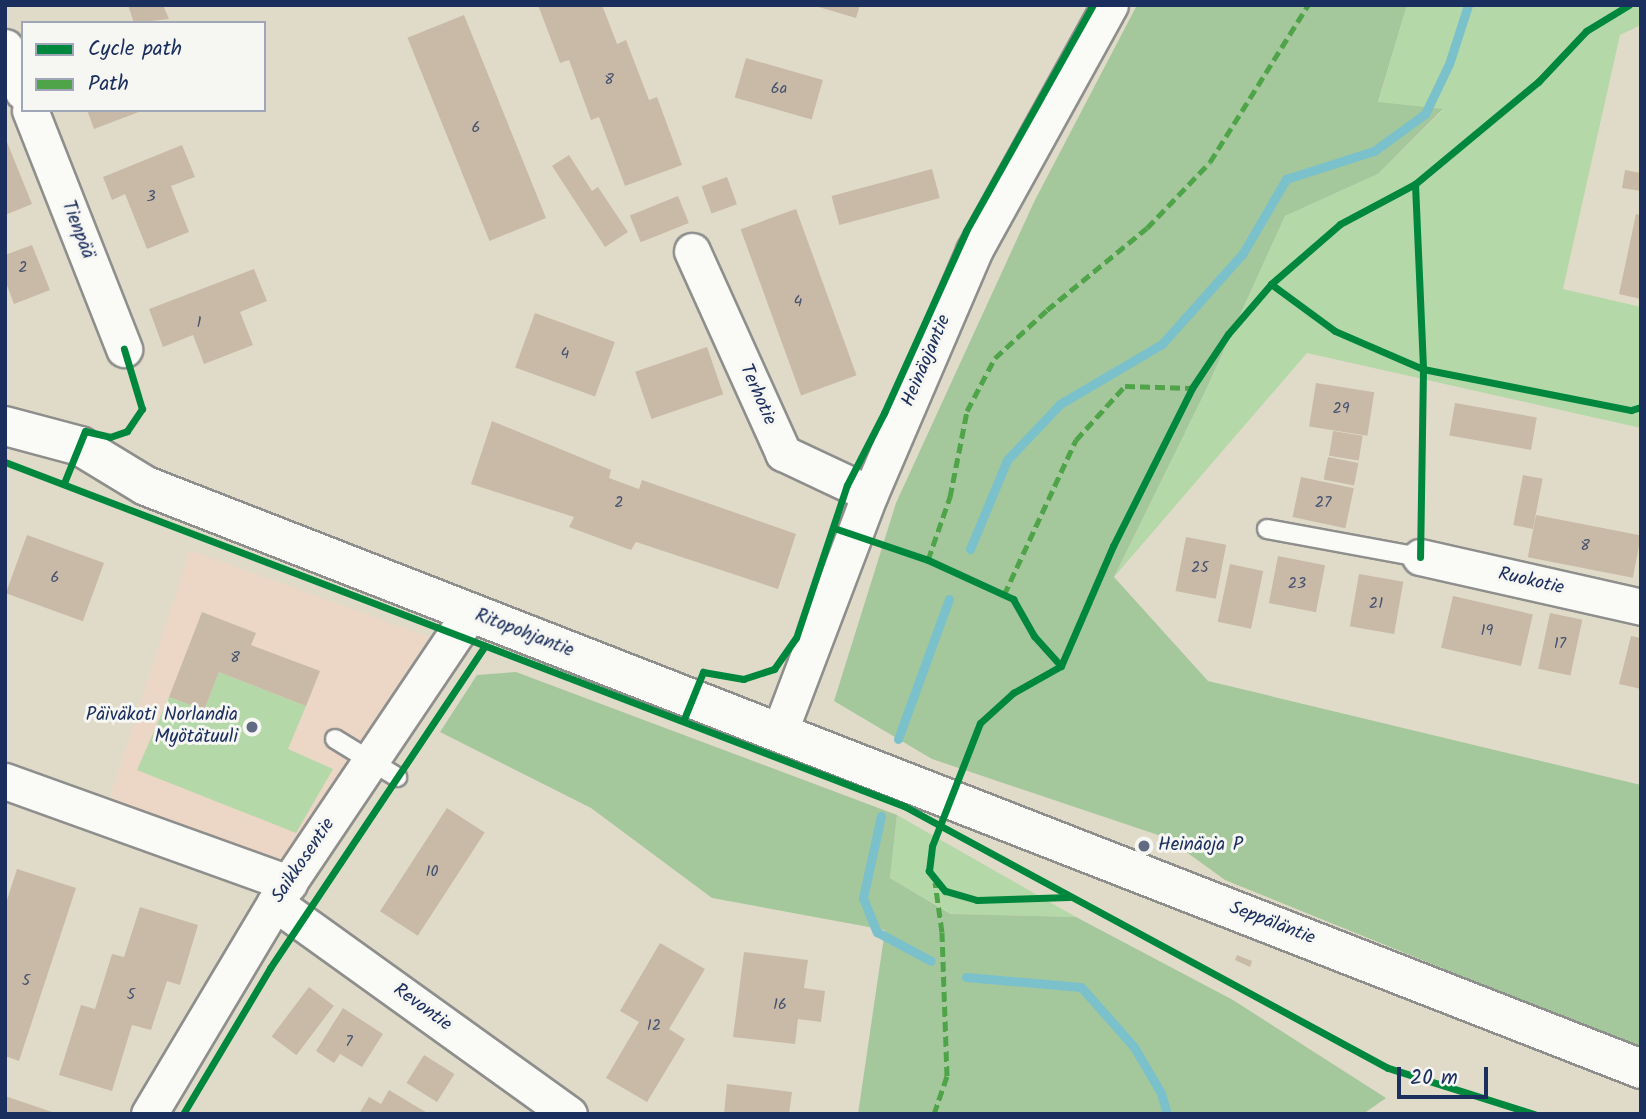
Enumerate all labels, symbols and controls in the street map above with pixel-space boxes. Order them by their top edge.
legend [21,21,266,112]
text: Cycle path [88,33,182,66]
text: Path [88,68,129,101]
house number: 8 [604,70,614,90]
house number: 6a [771,79,787,99]
house number: 6 [472,118,480,138]
house number: 3 [146,187,156,207]
street label: Tienpää [56,198,98,262]
house number: 2 [18,258,28,278]
house number: 4 [794,292,802,312]
street label: Heinäojantie [897,312,957,410]
house number: 1 [196,313,202,333]
house number: 4 [561,344,569,364]
street label: Terhotie [734,361,780,429]
house number: 29 [1332,399,1350,419]
house number: 2 [614,493,624,513]
house number: 27 [1315,493,1331,513]
house number: 8 [1580,536,1590,556]
house number: 25 [1191,558,1209,578]
street label: Ruokotie [1496,563,1566,601]
house number: 6 [51,568,59,588]
house number: 23 [1288,574,1306,594]
house number: 21 [1369,594,1383,614]
street label: Ritopohjantie [471,605,577,663]
house number: 19 [1481,621,1493,641]
house number: 17 [1554,634,1566,654]
house number: 8 [230,648,240,668]
place label: Päiväkoti Norlandia Myötätuuli [86,705,238,749]
marker: Päiväkoti Norlandia Myötätuuli [244,719,260,735]
street label: Saikkosentie [267,814,341,908]
place label: Heinäoja P [1158,835,1243,857]
marker: Heinäoja P [1136,838,1152,854]
house number: 10 [425,862,439,882]
street label: Seppäläntie [1226,897,1318,951]
house number: 5 [22,971,30,991]
street label: Revontie [388,979,456,1037]
house number: 5 [127,985,135,1005]
house number: 16 [773,995,787,1015]
house number: 12 [647,1016,661,1036]
house number: 7 [345,1032,353,1052]
scale bar [1401,1052,1492,1096]
text: 20 m [1410,1062,1458,1095]

